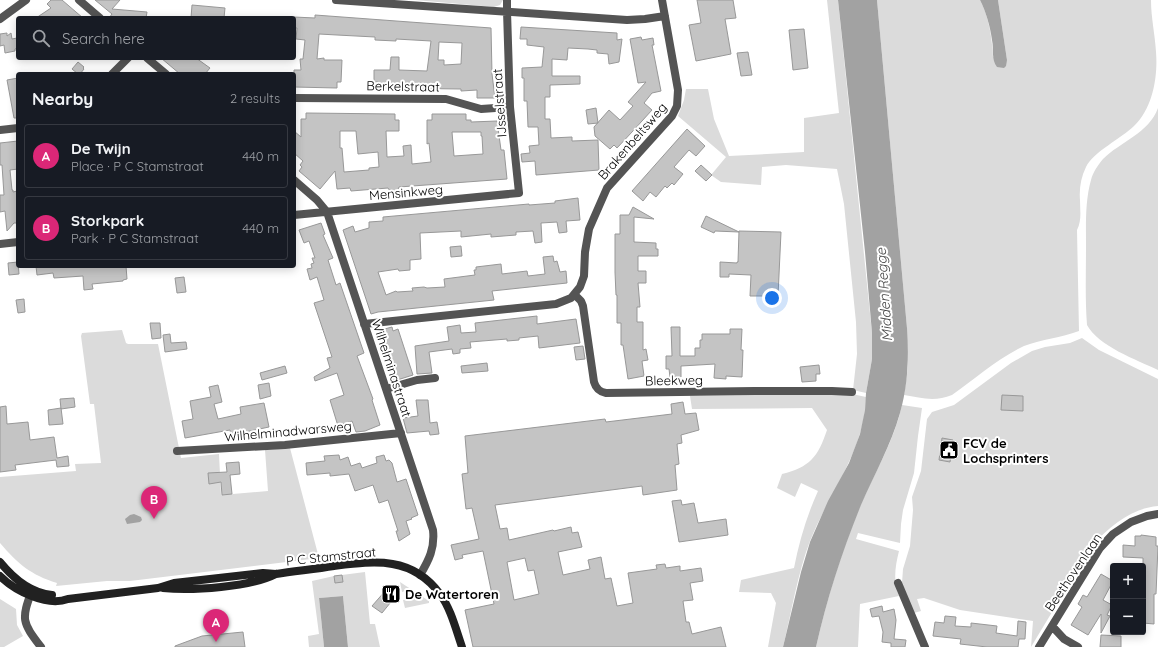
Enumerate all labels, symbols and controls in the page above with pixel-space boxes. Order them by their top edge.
search box [16,16,296,60]
icon: search [30,27,52,49]
text: Search here [62,29,145,48]
street label: IJsselstraat [489,68,509,138]
street label: Berkelstraat [366,77,440,95]
text: Nearby [32,88,93,109]
text: 2 results [230,90,280,106]
street label: Brakenbeltsweg [594,99,670,183]
text: De Twijn [71,139,131,158]
text: A [42,148,50,164]
text: 440 m [242,148,279,164]
text: Place · P C Stamstraat [71,158,204,174]
street label: Mensinkweg [368,181,444,203]
text: Storkpark [71,211,144,230]
text: B [42,220,50,236]
text: 440 m [242,220,279,236]
text: Park · P C Stamstraat [71,230,199,246]
water label: Midden Regge [872,247,896,342]
your location [762,288,782,308]
street label: Wilhelminastraat [369,317,415,419]
street label: Bleekweg [645,371,703,389]
street label: Wilhelminadwarsweg [224,417,352,445]
place label: FCV de Lochsprinters [963,435,1049,466]
public building icon: FCV de Lochsprinters [938,439,960,461]
pin: B [141,486,167,519]
street label: Beethovenlaan [1041,530,1105,614]
street label: P C Stamstraat [285,543,377,569]
map controls [1110,563,1146,635]
button: + [1110,563,1146,599]
restaurant icon: De Watertoren [380,583,402,605]
place label: De Watertoren [405,586,499,602]
button: − [1110,599,1146,635]
pin: A [203,609,229,642]

